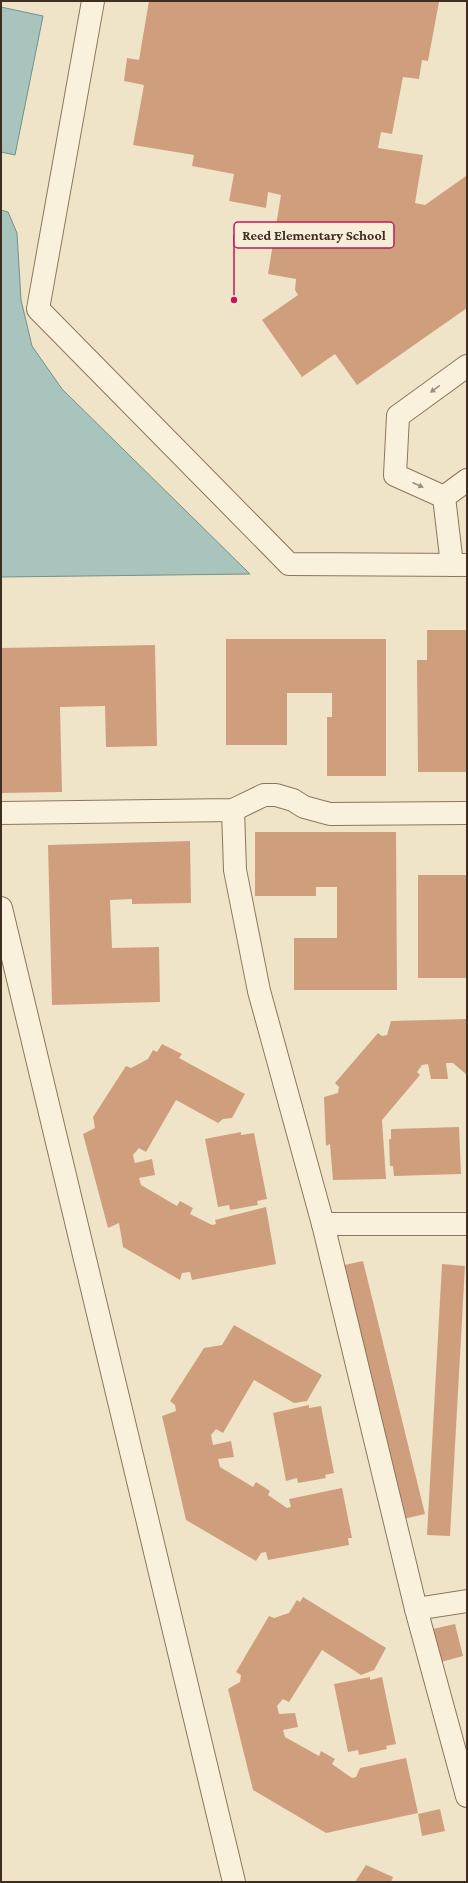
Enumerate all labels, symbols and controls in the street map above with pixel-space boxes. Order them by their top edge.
callout: Reed Elementary School [234,222,394,248]
text: Reed Elementary School [242,227,386,243]
one-way arrow [430,385,441,393]
one-way arrow [412,482,423,488]

